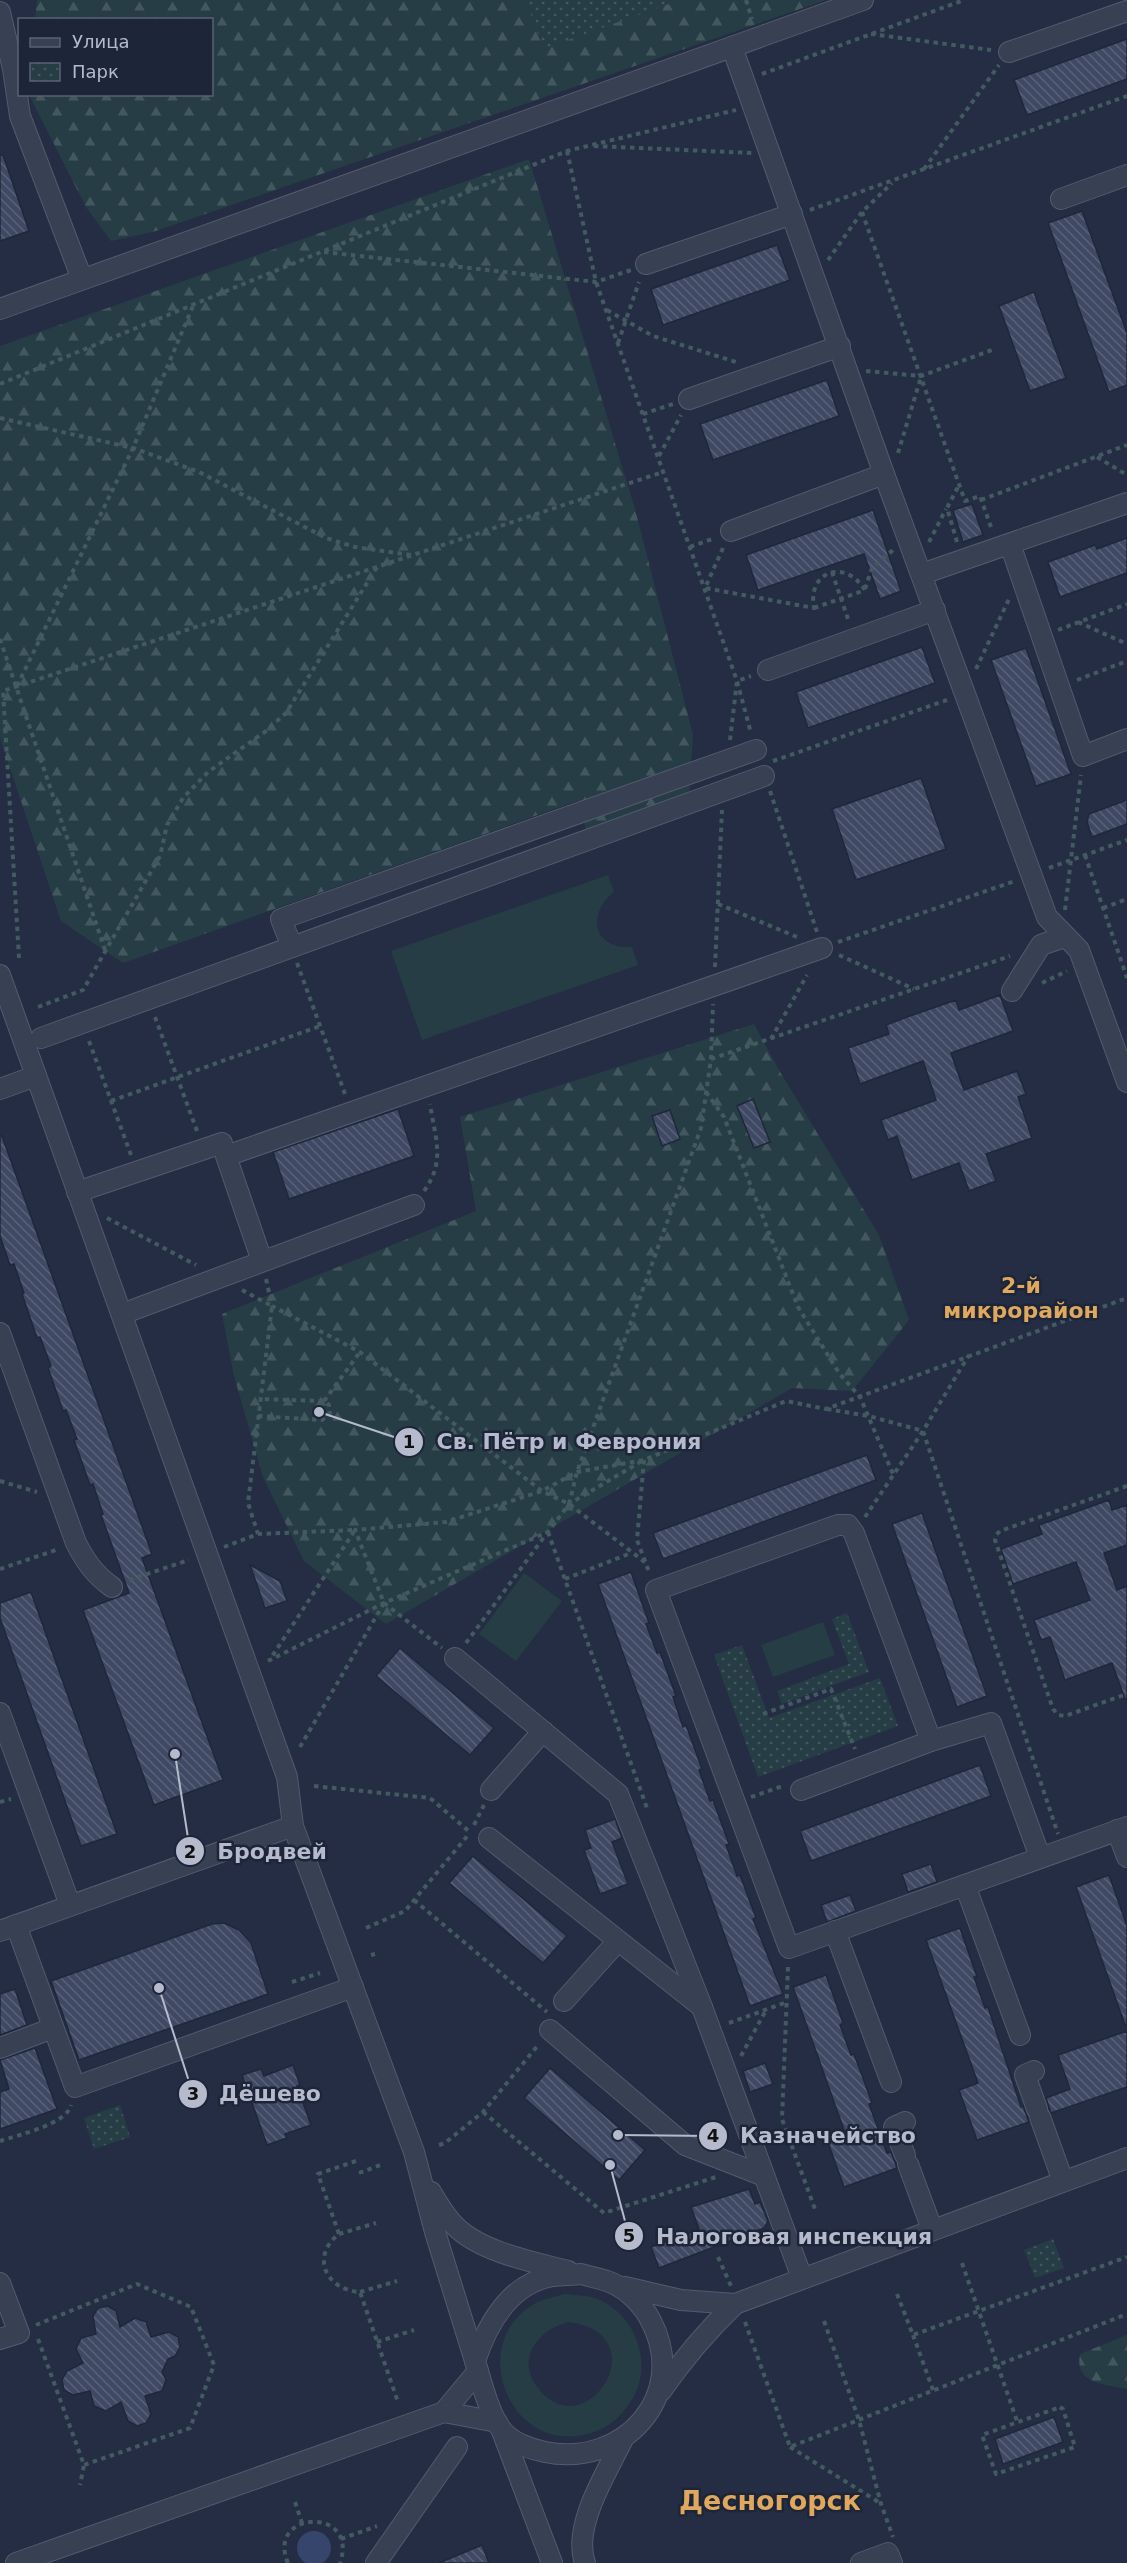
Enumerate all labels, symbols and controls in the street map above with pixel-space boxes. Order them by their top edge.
legend [18,18,213,96]
text: Улица [72,31,129,52]
text: Парк [72,61,119,82]
district label: 2-й микрорайон [943,1273,1099,1323]
callout: Св. Пётр и Феврония [394,1422,713,1462]
text: Св. Пётр и Феврония [437,1429,701,1454]
text: 1 [403,1431,415,1452]
callout: Бродвей [175,1831,339,1871]
text: Бродвей [217,1839,327,1864]
text: 2 [184,1841,196,1862]
callout: Дёшево [178,2074,333,2114]
text: Дёшево [219,2081,321,2106]
text: 3 [187,2083,199,2104]
callout: Казначейство [698,2116,928,2156]
text: Казначейство [740,2123,916,2148]
text: 4 [707,2125,719,2146]
callout: Налоговая инспекция [614,2216,944,2256]
text: Налоговая инспекция [656,2224,932,2249]
text: 5 [623,2225,635,2246]
district label: Десногорск [679,2485,861,2516]

